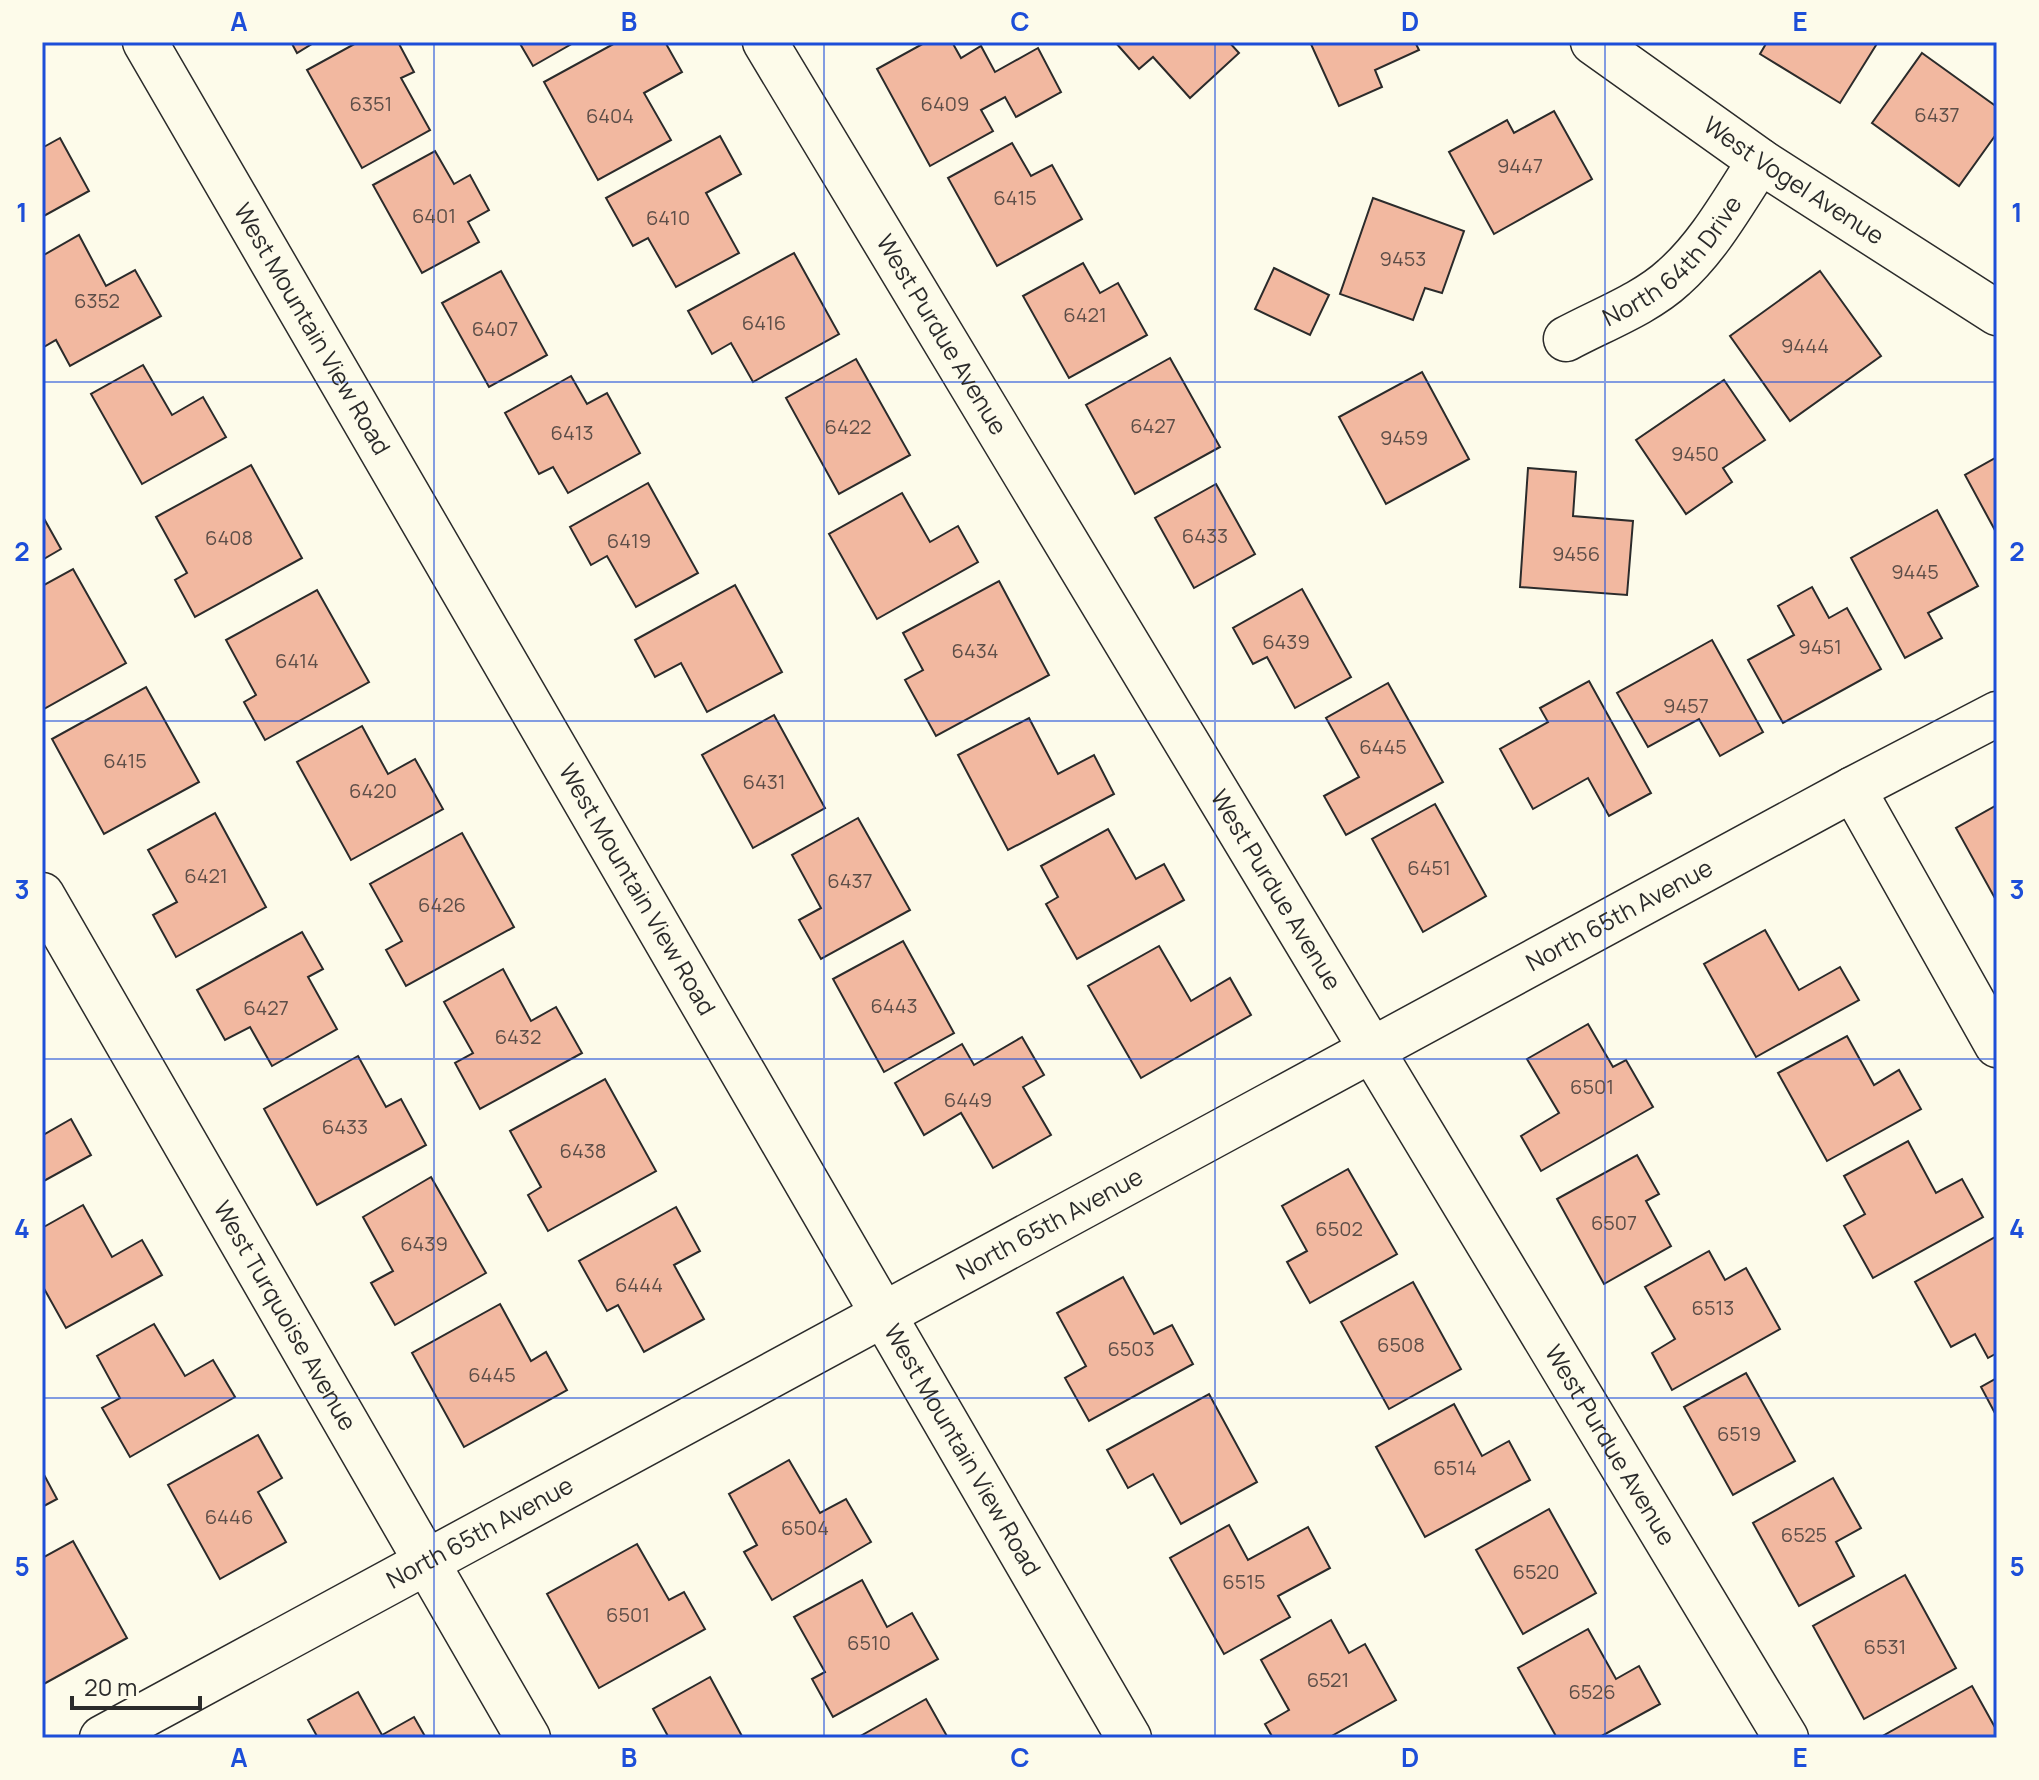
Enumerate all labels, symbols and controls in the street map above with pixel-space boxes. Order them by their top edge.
text: A [230,3,248,39]
text: B [621,3,637,39]
text: C [1010,3,1030,39]
text: D [1401,3,1419,39]
text: E [1792,3,1808,39]
house number: 6351 [350,90,392,117]
house number: 6409 [921,90,969,117]
house number: 6437 [1914,101,1960,128]
house number: 6404 [586,102,634,129]
street label: West Vogel Avenue [1697,108,1891,251]
house number: 9447 [1497,152,1543,179]
house number: 6415 [993,184,1037,211]
street label: North 64th Drive [1597,189,1748,333]
text: 1 [16,194,28,230]
text: 1 [2011,194,2023,230]
street label: West Mountain View Road [227,196,399,460]
house number: 6401 [412,202,456,229]
house number: 6410 [646,204,690,231]
street label: West Purdue Avenue [870,228,1016,441]
house number: 9453 [1380,245,1426,272]
house number: 6352 [74,287,120,314]
house number: 6421 [1063,301,1107,328]
house number: 6416 [742,309,786,336]
house number: 6407 [472,315,518,342]
house number: 9444 [1781,332,1829,359]
house number: 6427 [1130,412,1176,439]
house number: 6422 [825,413,872,440]
house number: 6413 [550,419,594,446]
house number: 9459 [1380,424,1428,451]
house number: 9450 [1671,440,1719,467]
house number: 6433 [1182,522,1228,549]
house number: 6408 [205,524,253,551]
house number: 6419 [607,527,651,554]
text: 2 [14,533,30,569]
text: 2 [2009,533,2025,569]
house number: 9456 [1552,540,1600,567]
house number: 9445 [1891,558,1939,585]
house number: 6439 [1262,628,1310,655]
house number: 9451 [1798,633,1842,660]
house number: 6434 [951,637,999,664]
house number: 6414 [275,647,319,674]
house number: 9457 [1663,692,1709,719]
house number: 6445 [1359,733,1407,760]
house number: 6415 [103,747,147,774]
street label: West Mountain View Road [552,757,724,1021]
house number: 6431 [742,768,786,795]
house number: 6420 [349,777,397,804]
street label: West Purdue Avenue [1204,783,1350,996]
street label: North 65th Avenue [1520,850,1718,978]
house number: 6451 [1407,854,1451,881]
house number: 6421 [184,862,228,889]
house number: 6437 [827,867,873,894]
text: 3 [14,871,30,907]
text: 3 [2009,871,2025,907]
house number: 6426 [418,891,466,918]
house number: 6443 [870,992,918,1019]
house number: 6427 [243,994,289,1021]
house number: 6432 [495,1023,541,1050]
house number: 6501 [1570,1073,1614,1100]
house number: 6449 [944,1086,992,1113]
house number: 6433 [322,1113,368,1140]
house number: 6438 [560,1137,606,1164]
street label: North 65th Avenue [950,1159,1148,1287]
street label: West Turquoise Avenue [207,1194,365,1436]
house number: 6507 [1591,1209,1637,1236]
text: 4 [14,1210,30,1246]
text: 4 [2009,1210,2025,1246]
house number: 6502 [1315,1215,1363,1242]
house number: 6439 [400,1230,448,1257]
house number: 6444 [615,1271,663,1298]
house number: 6513 [1692,1294,1734,1321]
street label: West Mountain View Road [877,1317,1049,1581]
house number: 6508 [1377,1331,1425,1358]
house number: 6503 [1107,1335,1155,1362]
street label: West Purdue Avenue [1538,1338,1684,1551]
house number: 6445 [468,1361,516,1388]
house number: 6519 [1717,1420,1761,1447]
house number: 6514 [1433,1454,1477,1481]
street label: North 65th Avenue [380,1468,578,1596]
house number: 6446 [205,1503,253,1530]
house number: 6504 [781,1514,829,1541]
house number: 6525 [1781,1521,1827,1548]
text: 5 [14,1548,30,1584]
text: 5 [2009,1548,2025,1584]
house number: 6520 [1513,1558,1560,1585]
house number: 6515 [1222,1568,1266,1595]
house number: 6501 [606,1601,650,1628]
house number: 6510 [847,1629,891,1656]
house number: 6531 [1864,1633,1906,1660]
scale bar [72,1660,200,1710]
house number: 6521 [1307,1666,1349,1693]
text: 20 m [84,1670,137,1703]
house number: 6526 [1568,1678,1616,1705]
text: A [230,1739,248,1775]
text: B [621,1739,637,1775]
text: C [1010,1739,1030,1775]
text: D [1401,1739,1419,1775]
text: E [1792,1739,1808,1775]

